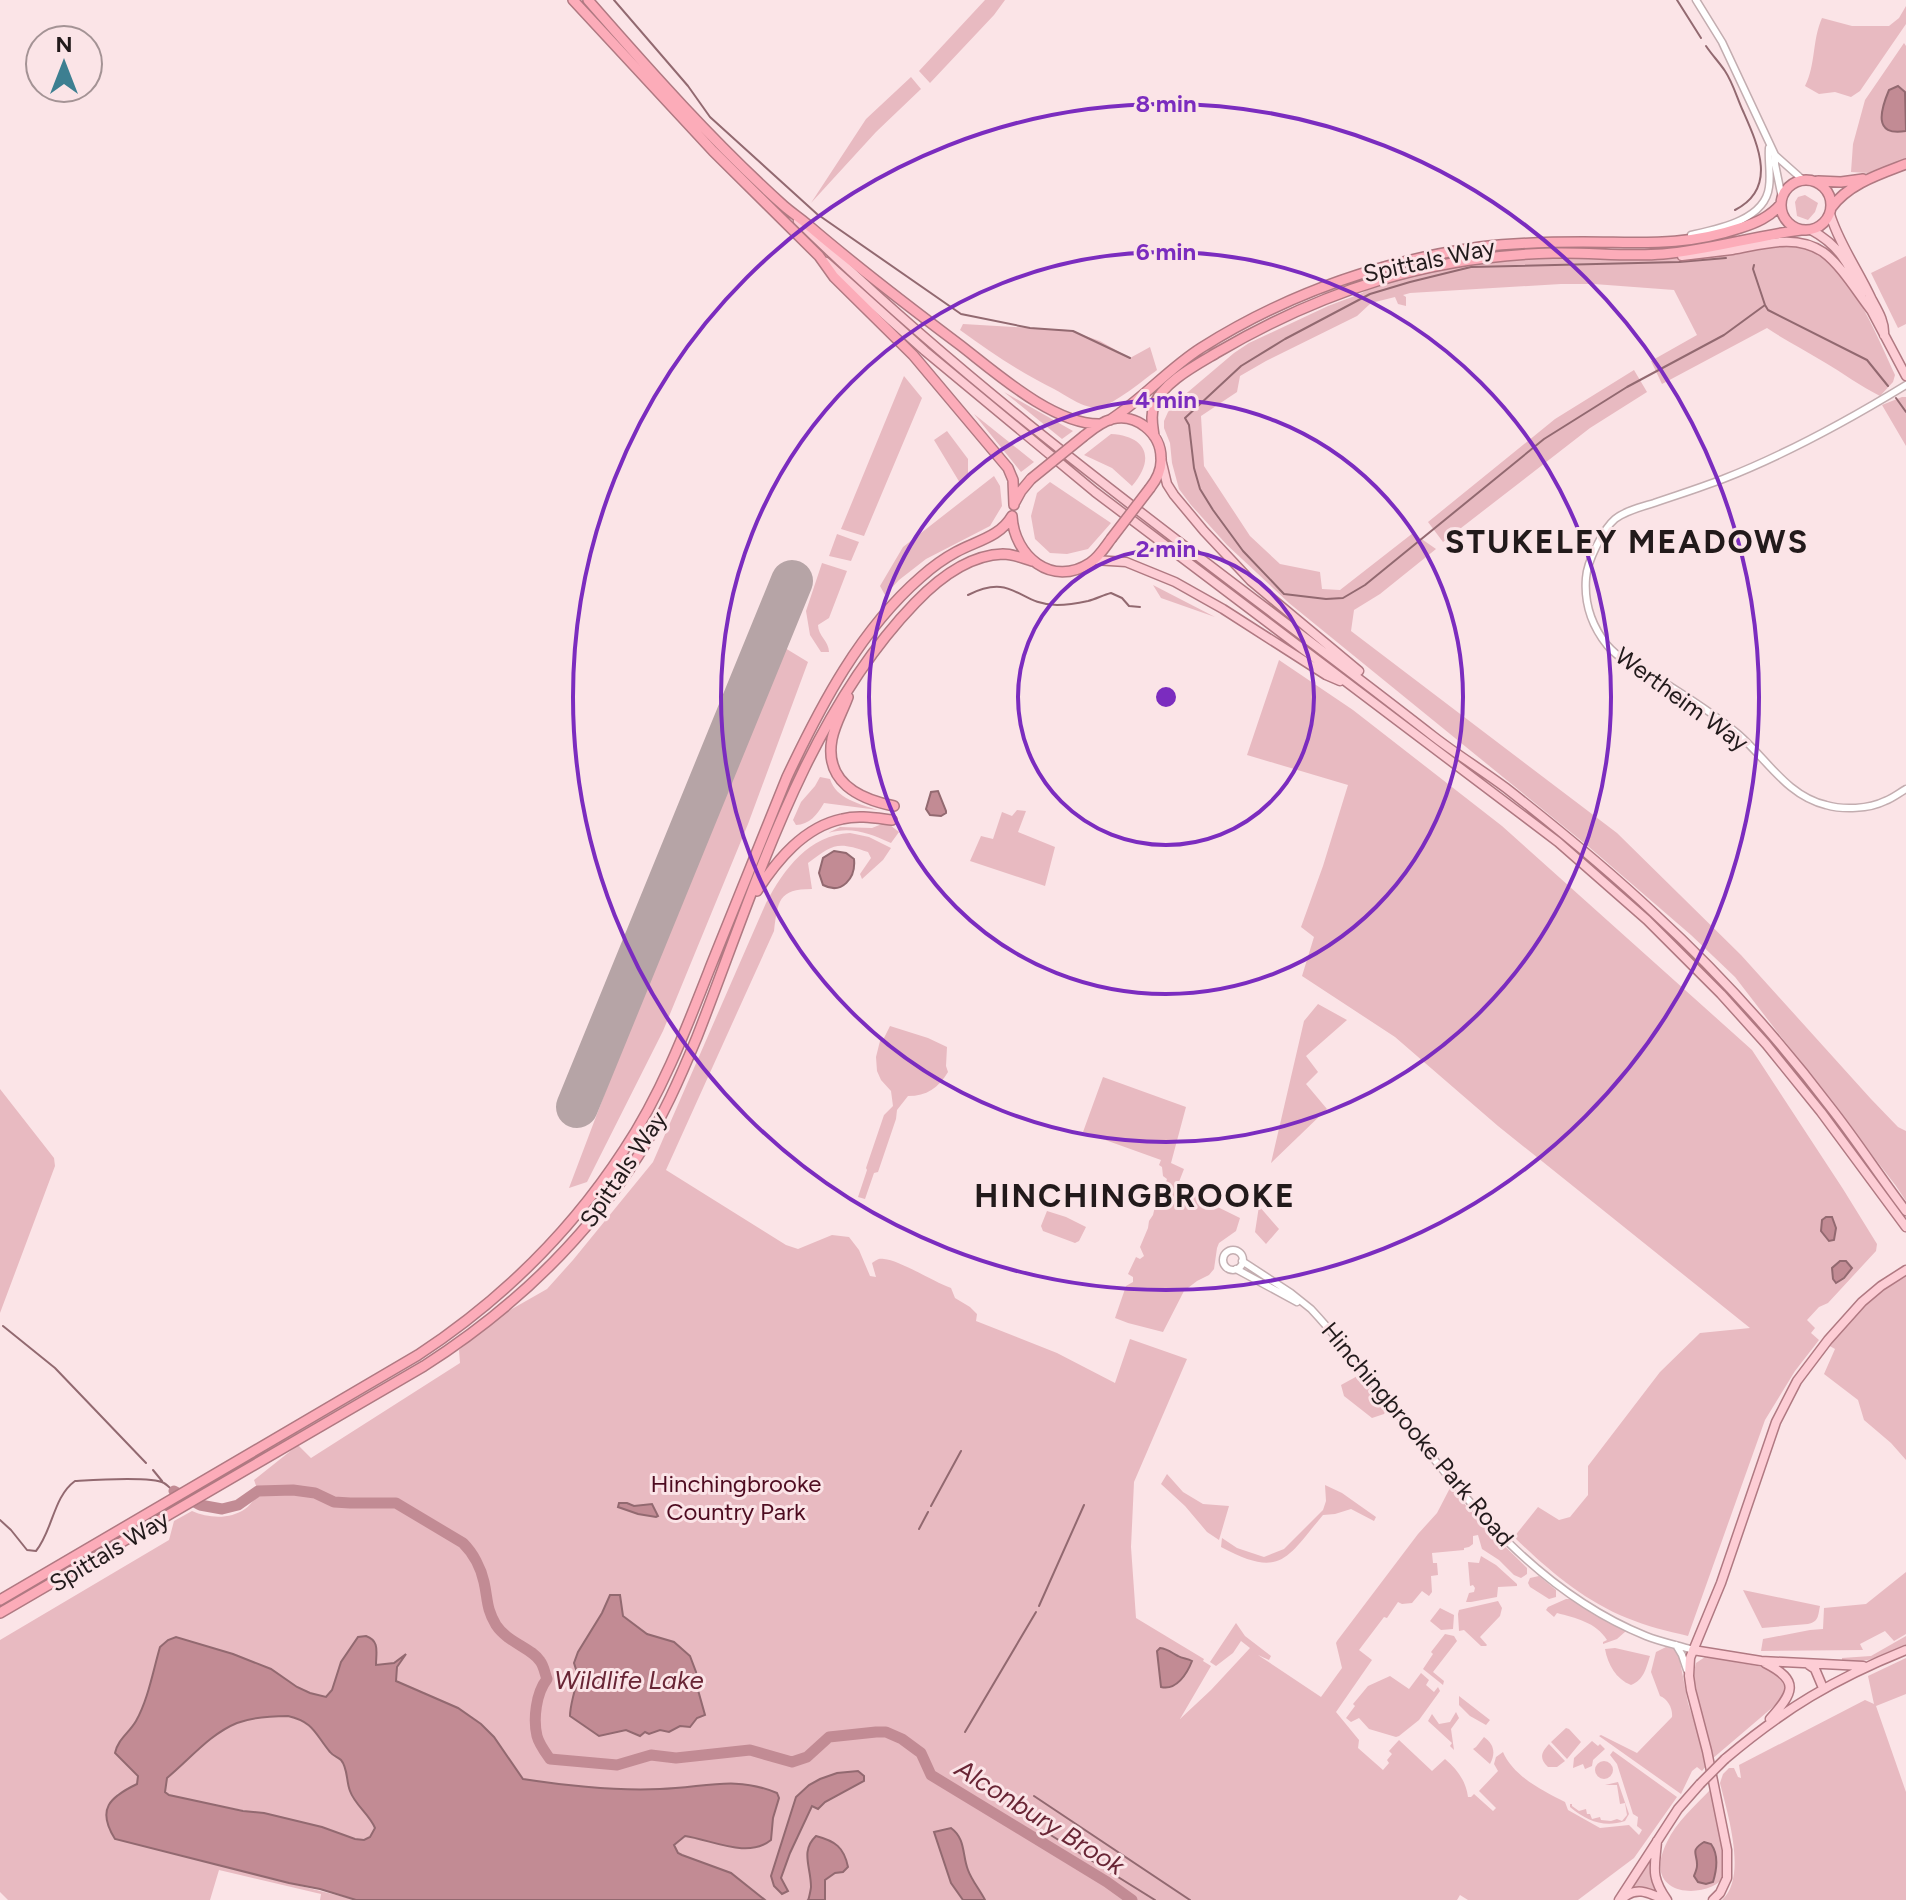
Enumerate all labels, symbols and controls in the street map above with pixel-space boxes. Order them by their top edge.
north arrow [24,24,104,104]
text: N [55,31,73,58]
text: 8 min [1135,89,1197,118]
street label: Spittals Way [1360,232,1498,288]
text: 6 min [1136,237,1196,266]
text: 4 min [1135,385,1197,414]
district label: STUKELEY MEADOWS [1445,523,1809,561]
text: 2 min [1136,534,1196,563]
street label: Wertheim Way [1610,641,1755,757]
centre of rings [1152,683,1180,711]
street label: Spittals Way [574,1105,673,1233]
district label: HINCHINGBROOKE [974,1177,1296,1215]
street label: Hinchingbrooke Park Road [1316,1316,1520,1552]
park label: Hinchingbrooke Country Park [651,1469,821,1526]
street label: Spittals Way [44,1504,174,1598]
water label: Wildlife Lake [554,1664,704,1696]
water label: Alconbury Brook [949,1752,1132,1883]

